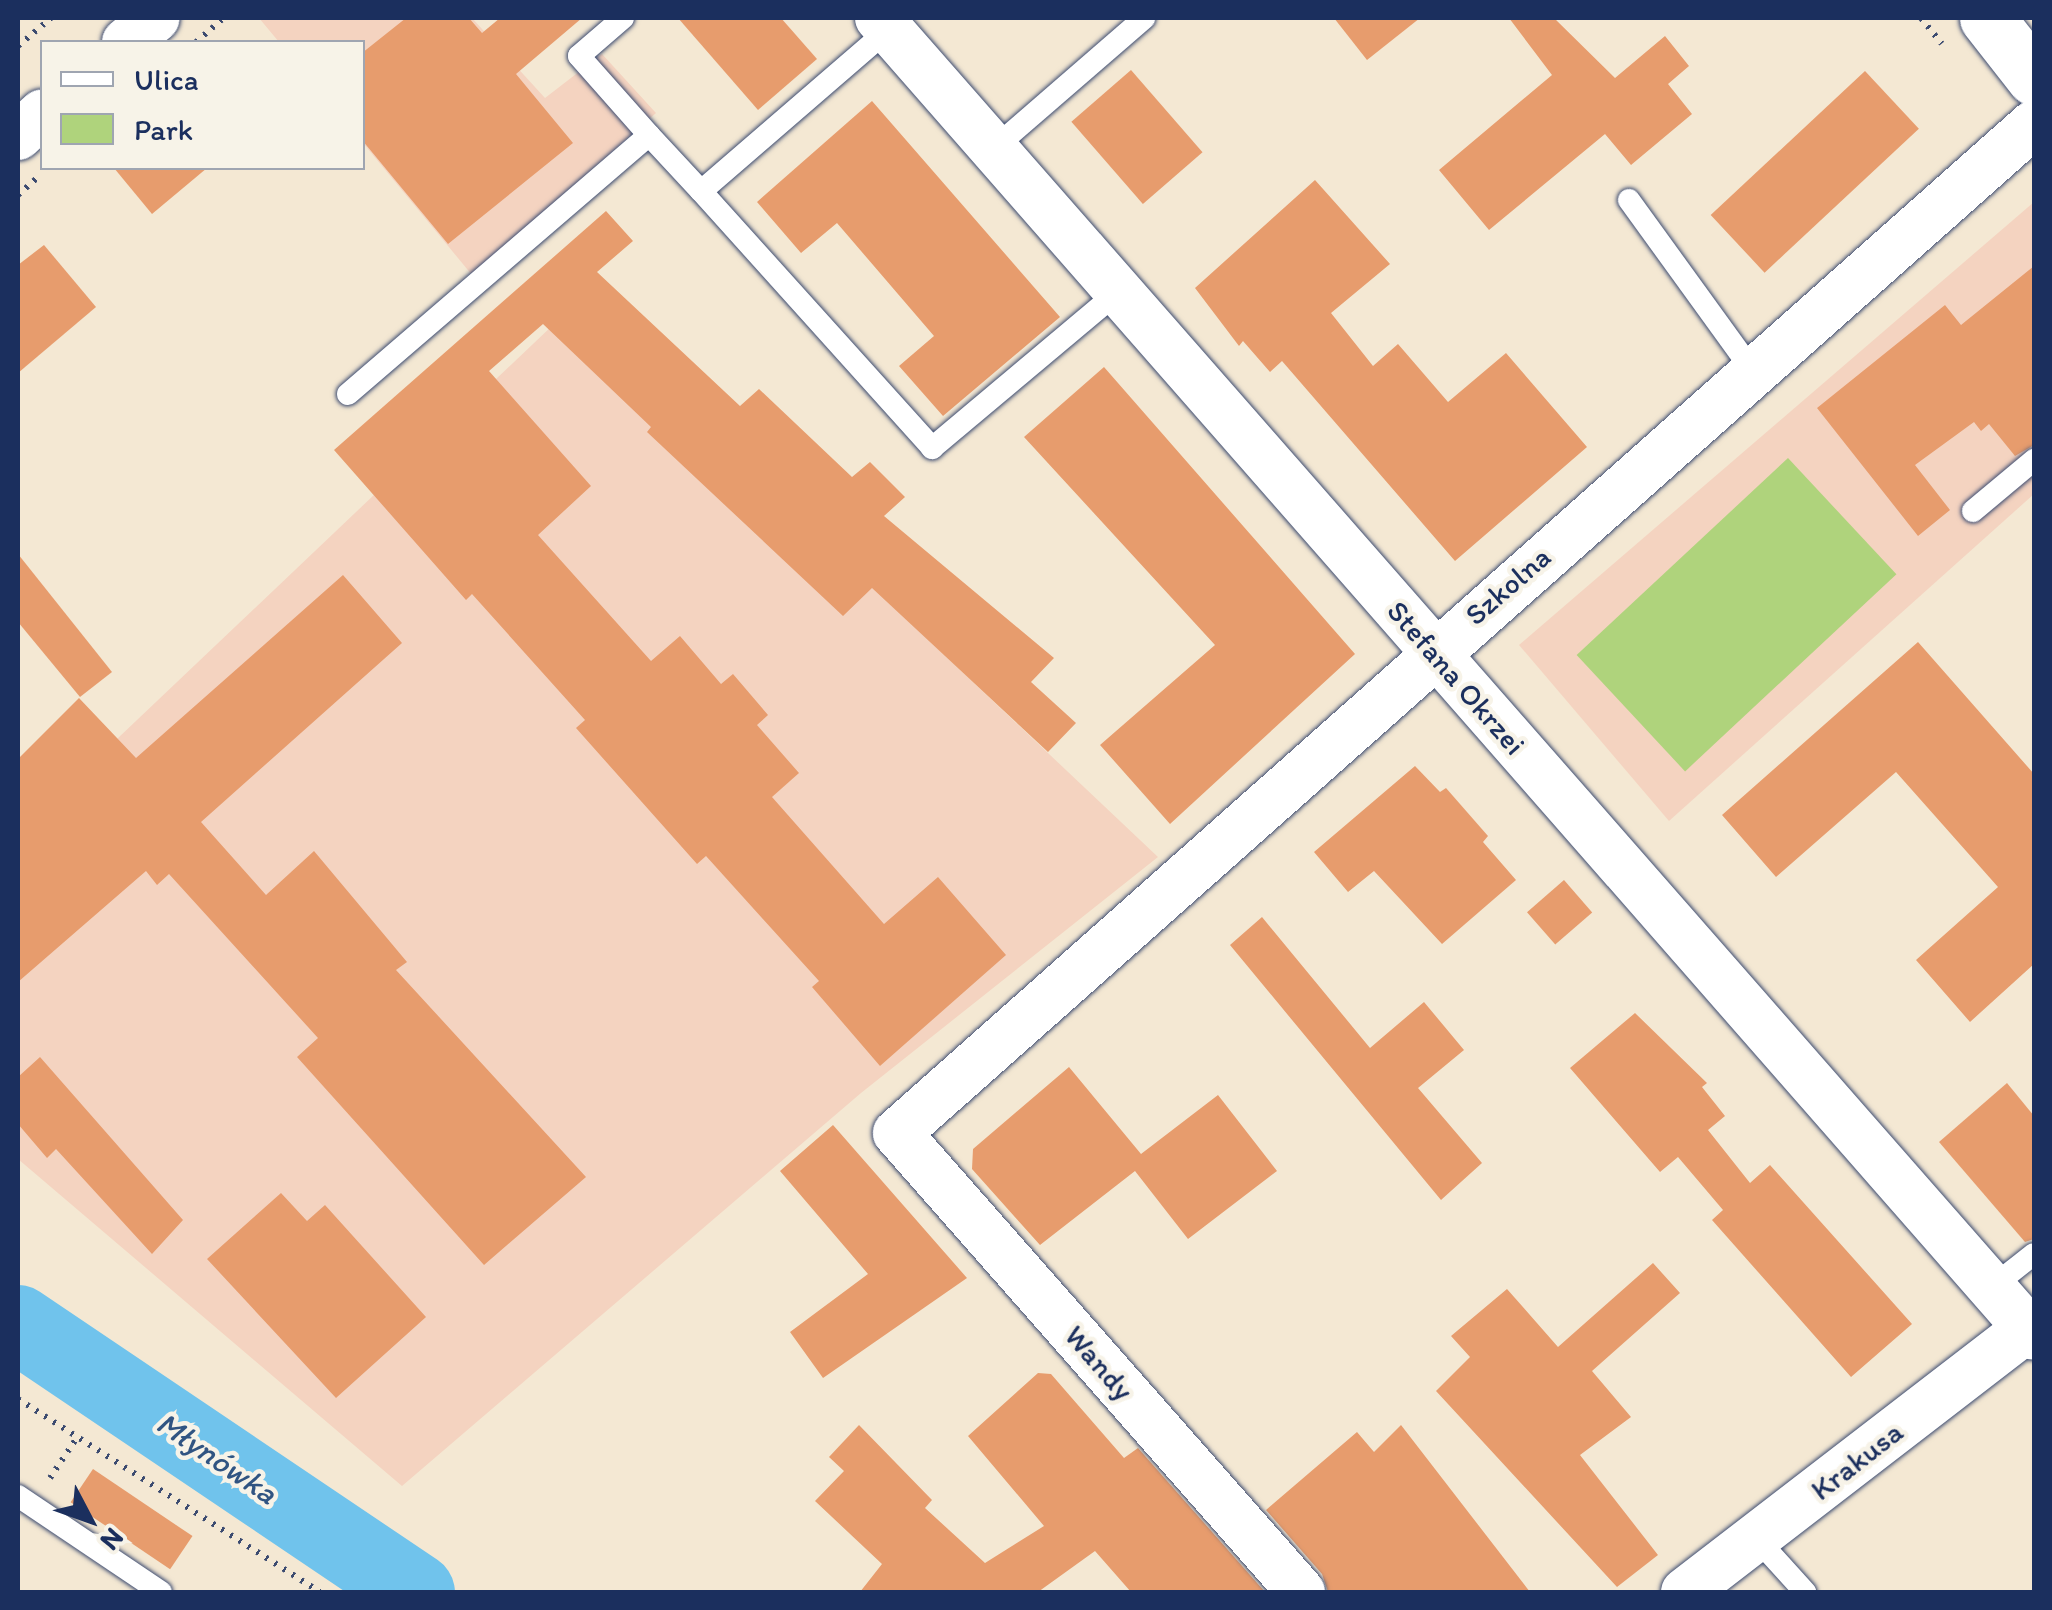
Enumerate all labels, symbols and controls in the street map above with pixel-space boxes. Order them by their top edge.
legend [40,40,365,170]
text: Ulica [134,61,198,98]
text: Park [134,111,193,148]
street label: Szkolna [1458,539,1558,633]
street label: Stefana Okrzei [1379,594,1533,762]
street label: Wandy [1057,1318,1141,1408]
water label: Młynówka [149,1404,285,1512]
street label: Krakusa [1804,1414,1910,1508]
north arrow [40,1470,140,1570]
text: N [94,1521,132,1558]

